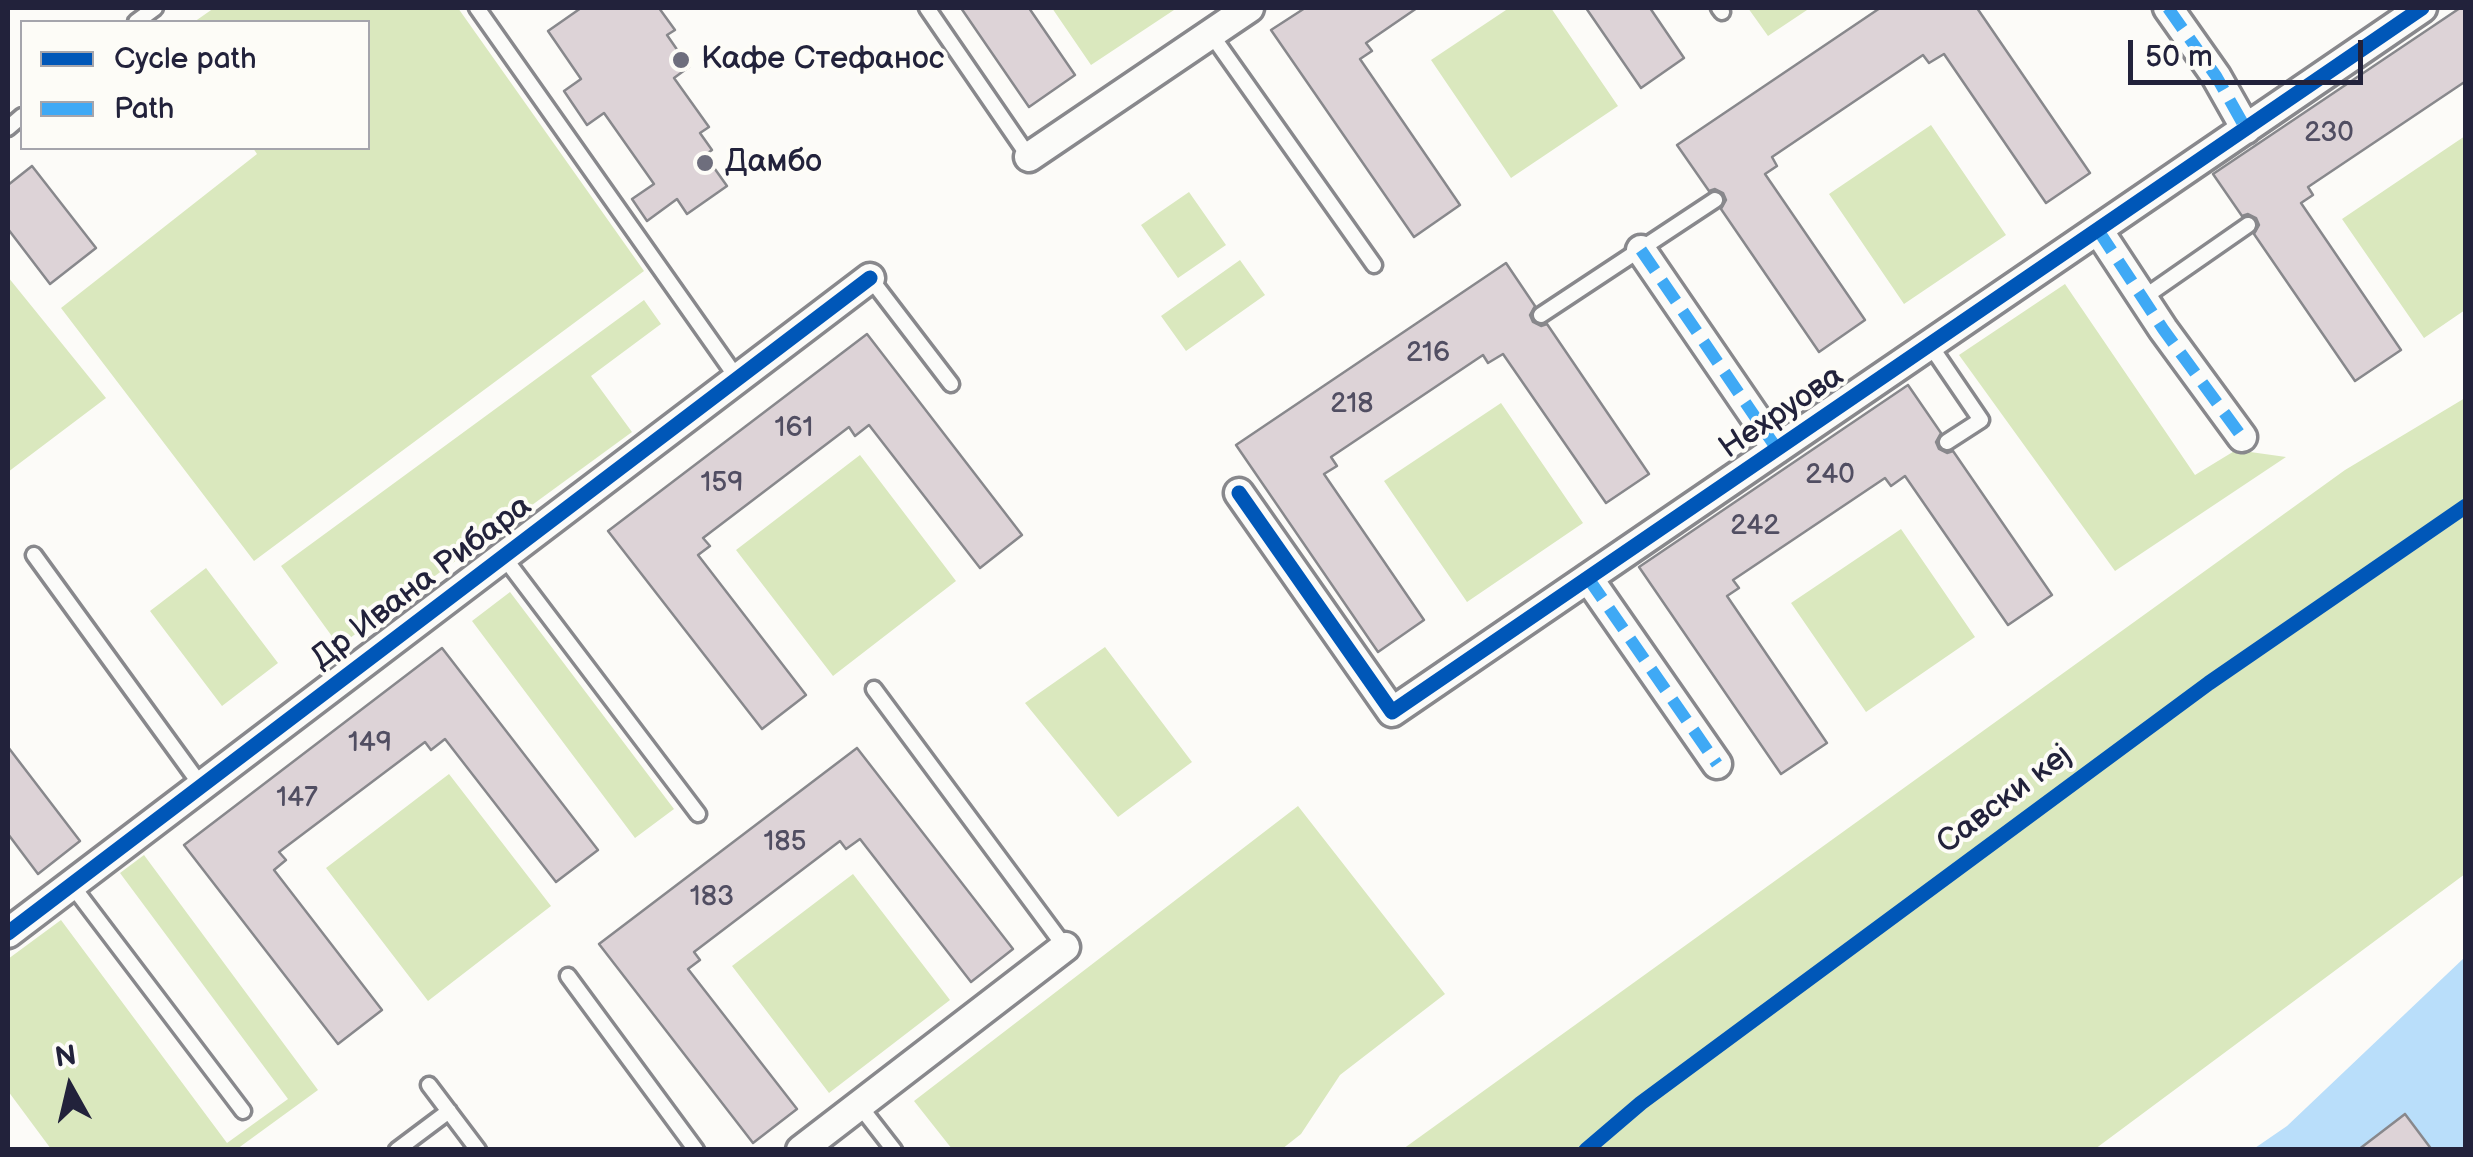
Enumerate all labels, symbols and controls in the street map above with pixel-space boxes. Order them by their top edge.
legend [20,20,370,150]
scale bar [2133,20,2368,82]
text: 50 m [2145,39,2213,75]
text: Cycle path [114,41,257,77]
place label: Кафе Стефанос [701,41,944,79]
marker: Кафе Стефанос [670,49,692,71]
text: Path [114,91,174,127]
house number: 230 [2304,117,2354,151]
place label: Дамбо [725,144,822,182]
marker: Дамбо [694,152,716,174]
house number: 216 [1406,337,1450,371]
street label: Нехруова [1713,358,1851,468]
house number: 218 [1330,388,1374,422]
house number: 161 [775,412,813,446]
house number: 240 [1805,459,1855,493]
house number: 159 [700,467,744,501]
street label: Др Ивана Рибара [304,488,540,678]
house number: 242 [1730,510,1780,544]
house number: 149 [348,727,392,761]
street label: Савски кеј [1930,737,2080,863]
house number: 147 [276,782,318,816]
house number: 185 [763,826,807,860]
house number: 183 [690,881,734,915]
north arrow [20,1037,120,1137]
text: N [53,1039,78,1075]

